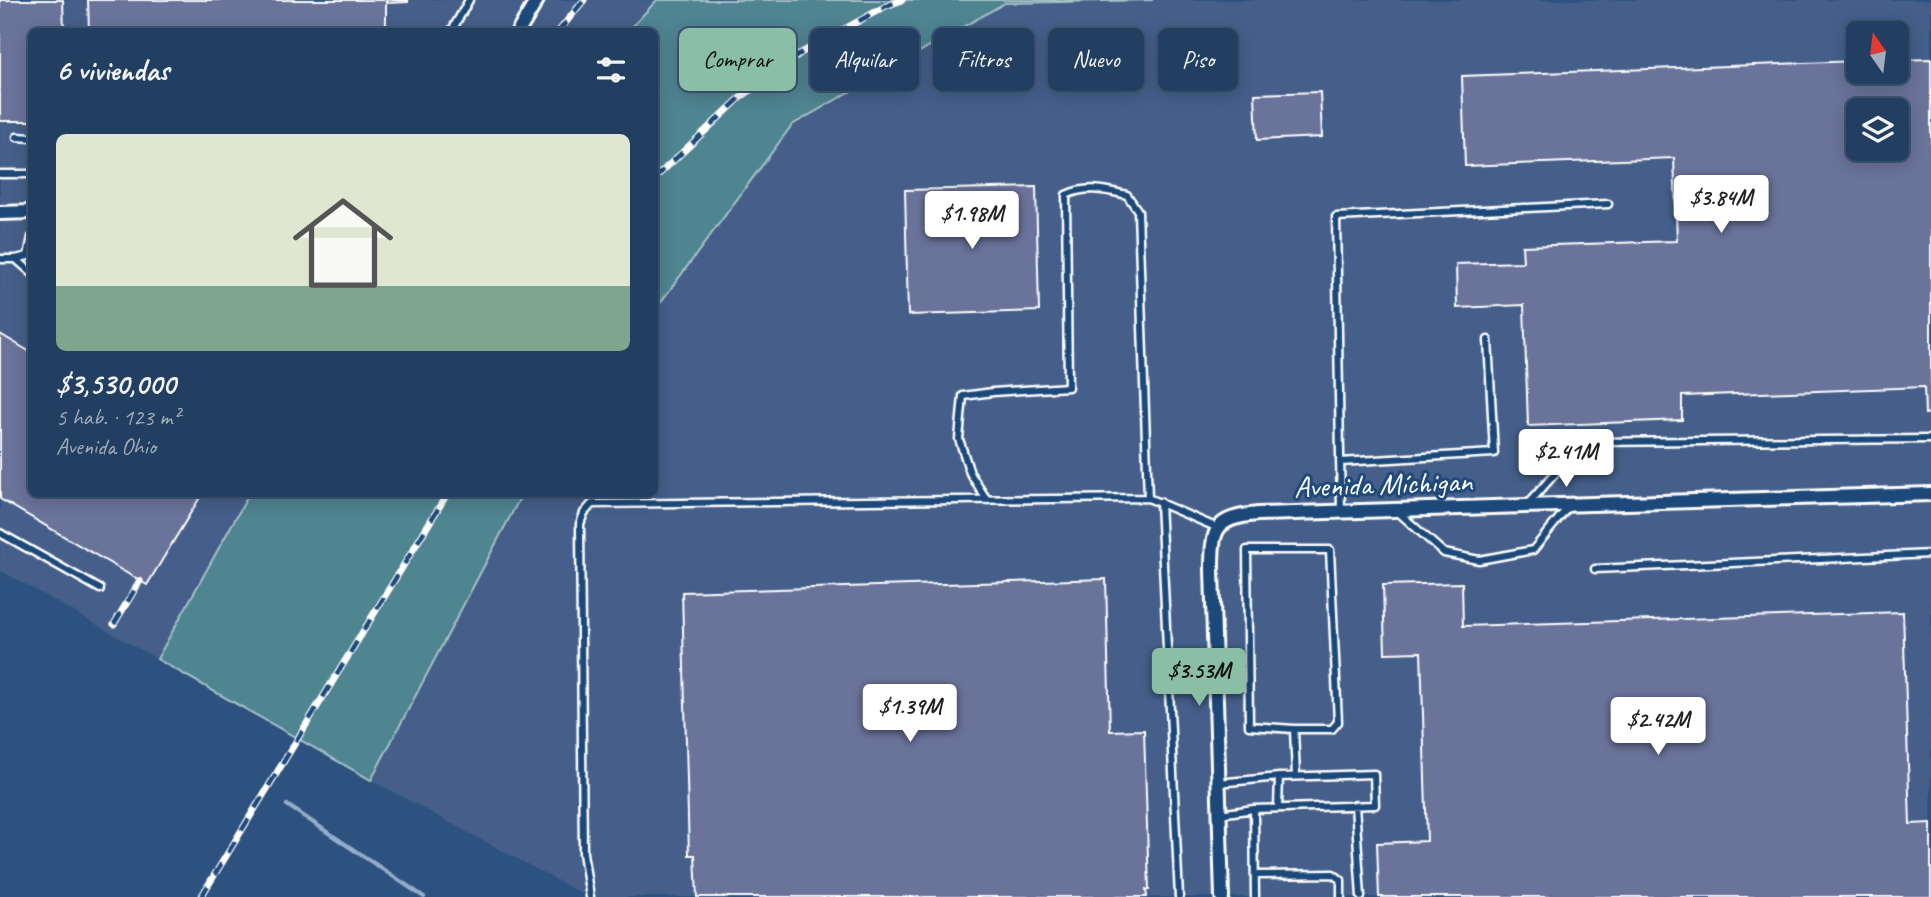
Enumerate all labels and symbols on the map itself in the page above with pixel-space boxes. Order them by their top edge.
north arrow [1846,21,1909,84]
pin: $3.84M [1664,176,1778,235]
pin: $1.98M [915,191,1029,251]
pin: $2.41M [1509,430,1623,489]
street label: Avenida Míchigan [1293,462,1474,506]
pin: $3.53M [1142,648,1256,708]
pin: $1.39M [853,684,967,744]
pin: $2.42M [1601,698,1715,757]

